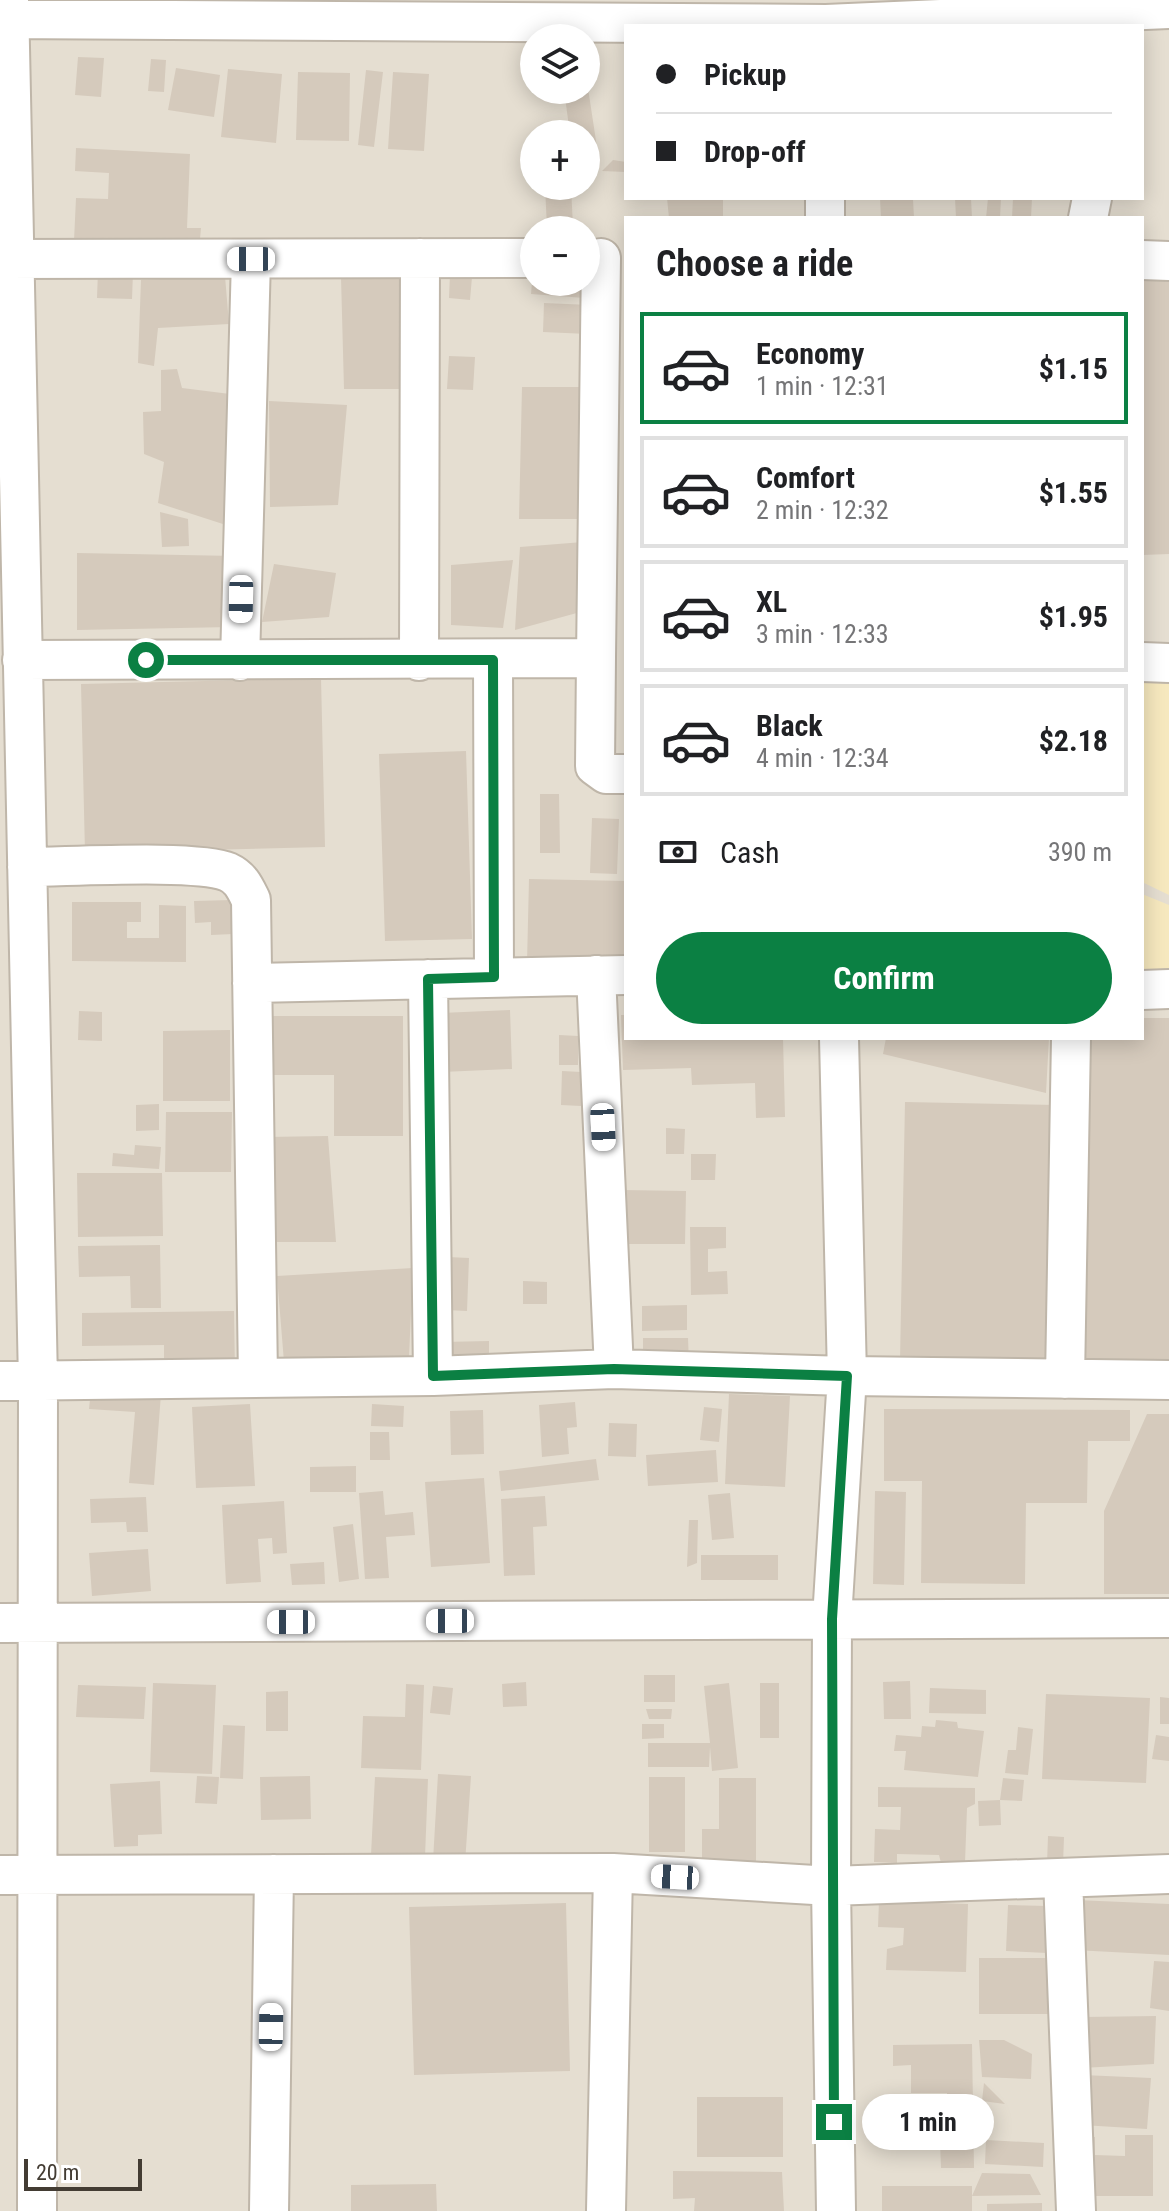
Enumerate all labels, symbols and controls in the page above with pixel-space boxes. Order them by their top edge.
map controls [520,24,600,296]
button: layers [520,24,600,104]
text: Pickup [704,57,786,92]
button: + [520,120,600,200]
text: Drop-off [704,134,806,169]
button: − [520,216,600,296]
text: Choose a ride [656,243,853,285]
car [227,247,275,271]
icon: car [660,332,732,404]
text: Economy [756,336,864,371]
text: $1.15 [1039,351,1108,386]
text: 1 min · 12:31 [756,371,889,401]
icon: car [660,456,732,528]
text: Comfort [756,460,855,495]
text: $1.55 [1039,475,1108,510]
text: 2 min · 12:32 [756,495,889,525]
car [229,575,253,623]
icon: car [660,580,732,652]
text: XL [756,584,787,619]
text: $1.95 [1039,599,1108,634]
text: 3 min · 12:33 [756,619,889,649]
route start [128,642,164,678]
icon: car [660,704,732,776]
text: Black [756,708,823,743]
text: $2.18 [1039,723,1108,758]
text: 4 min · 12:34 [756,743,889,773]
icon: cash [656,830,700,874]
text: Cash [720,835,780,870]
text: 390 m [1048,837,1112,867]
button: Confirm [656,932,1112,1024]
car [590,1102,616,1152]
car [426,1609,474,1633]
car [267,1610,315,1634]
car [650,1864,700,1890]
car [259,2003,283,2051]
callout: 1 min [862,2094,994,2150]
route end [816,2104,852,2140]
text: 1 min [899,2107,957,2137]
scale bar [24,2155,142,2191]
text: 20 m [36,2160,79,2185]

